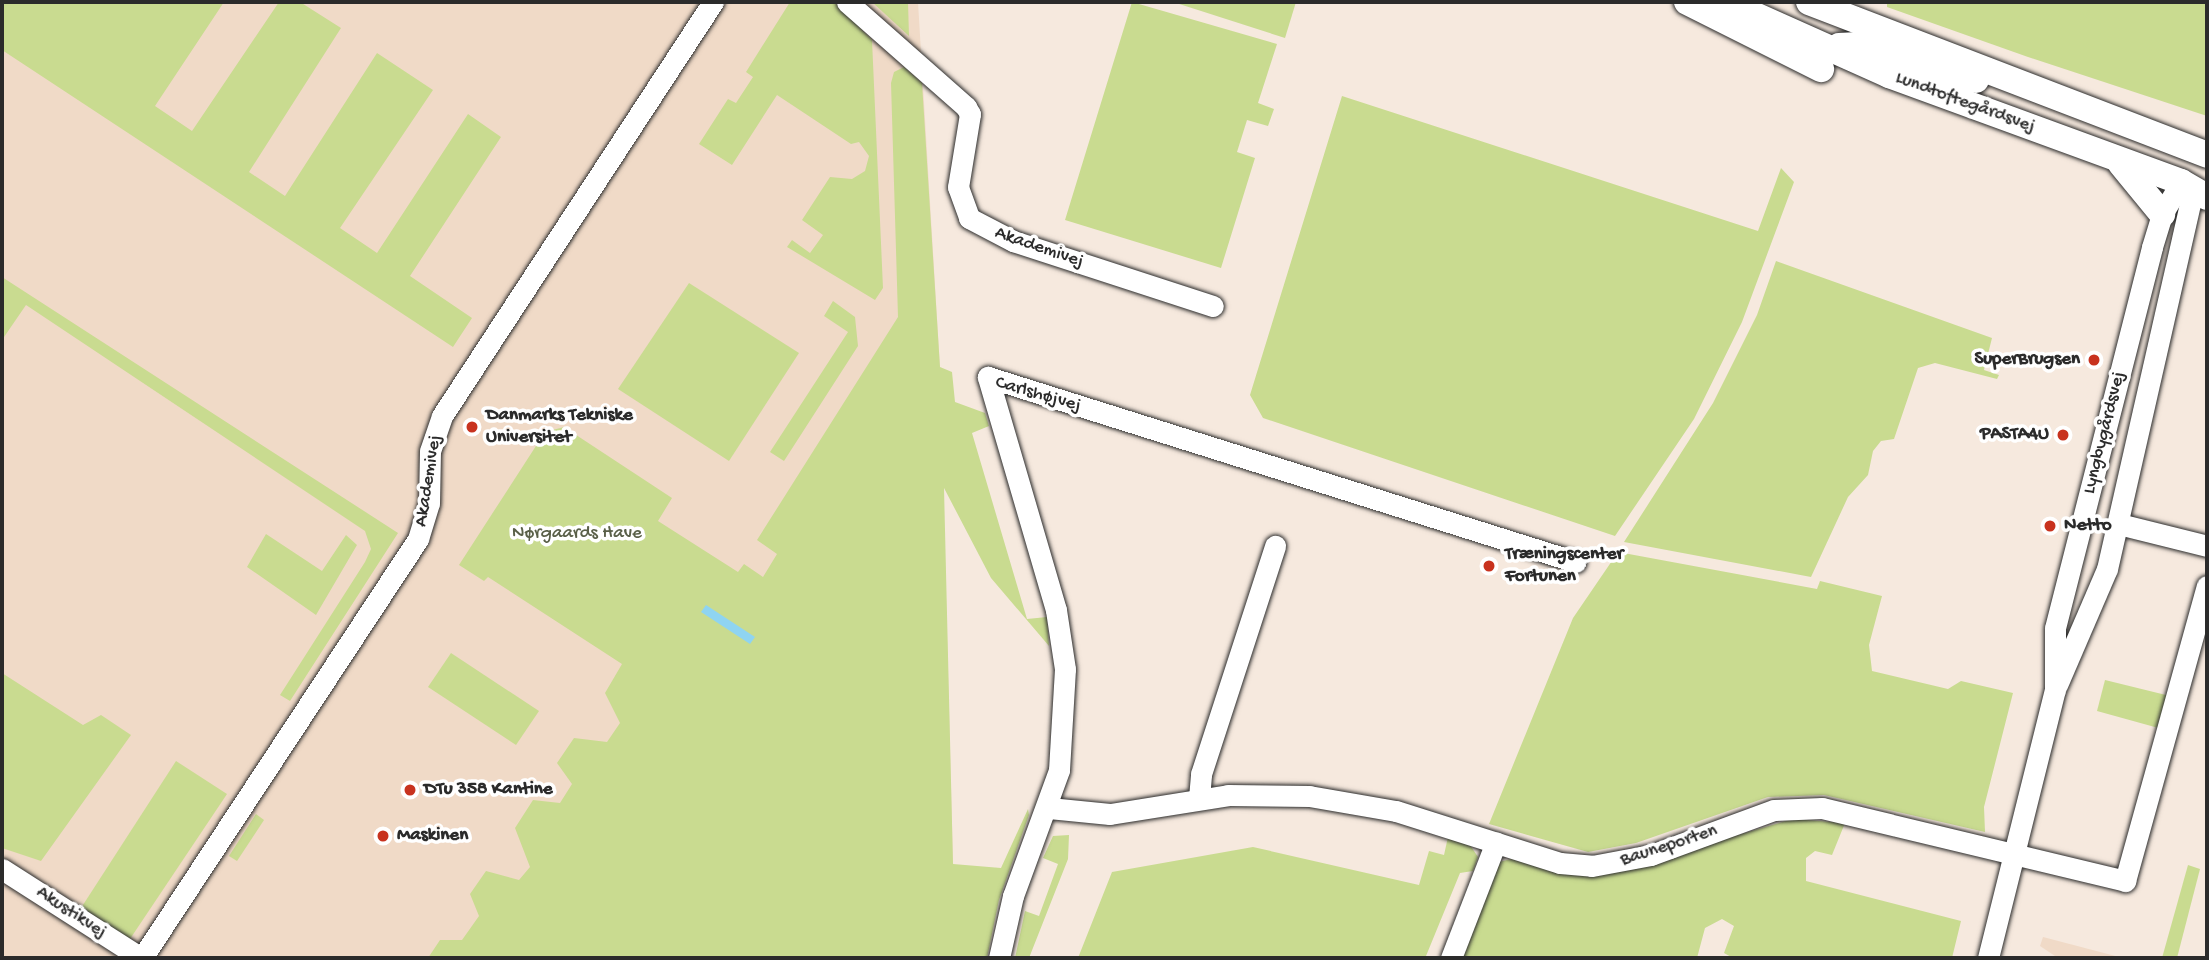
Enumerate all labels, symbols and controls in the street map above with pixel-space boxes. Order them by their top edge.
street label: Lundtoftegårdsvej [1892,67,2038,139]
street label: Akademivej [992,222,1086,274]
place label: SuperBrugsen [1974,349,2080,371]
marker: SuperBrugsen [2086,352,2102,368]
street label: Lyngbygårdsvej [2079,369,2131,497]
street label: Carlshøjvej [993,372,1083,418]
place label: Danmarks Tekniske Universitet [486,405,633,449]
marker: Danmarks Tekniske Universitet [464,419,480,435]
place label: PASTA4U [1980,424,2049,446]
marker: PASTA4U [2055,427,2071,443]
street label: Akademivej [411,434,447,528]
place label: Netto [2064,515,2112,537]
marker: Netto [2042,518,2058,534]
park label: Nørgaards Have [512,523,642,545]
place label: Træningscenter Fortunen [1505,544,1623,588]
marker: Træningscenter Fortunen [1479,556,1499,576]
place label: DTu 358 Kantine [424,779,553,801]
marker: DTu 358 Kantine [402,782,418,798]
street label: Bauneporten [1618,820,1720,872]
place label: Maskinen [397,825,468,847]
marker: Maskinen [375,828,391,844]
street label: Akustikvej [31,882,111,944]

